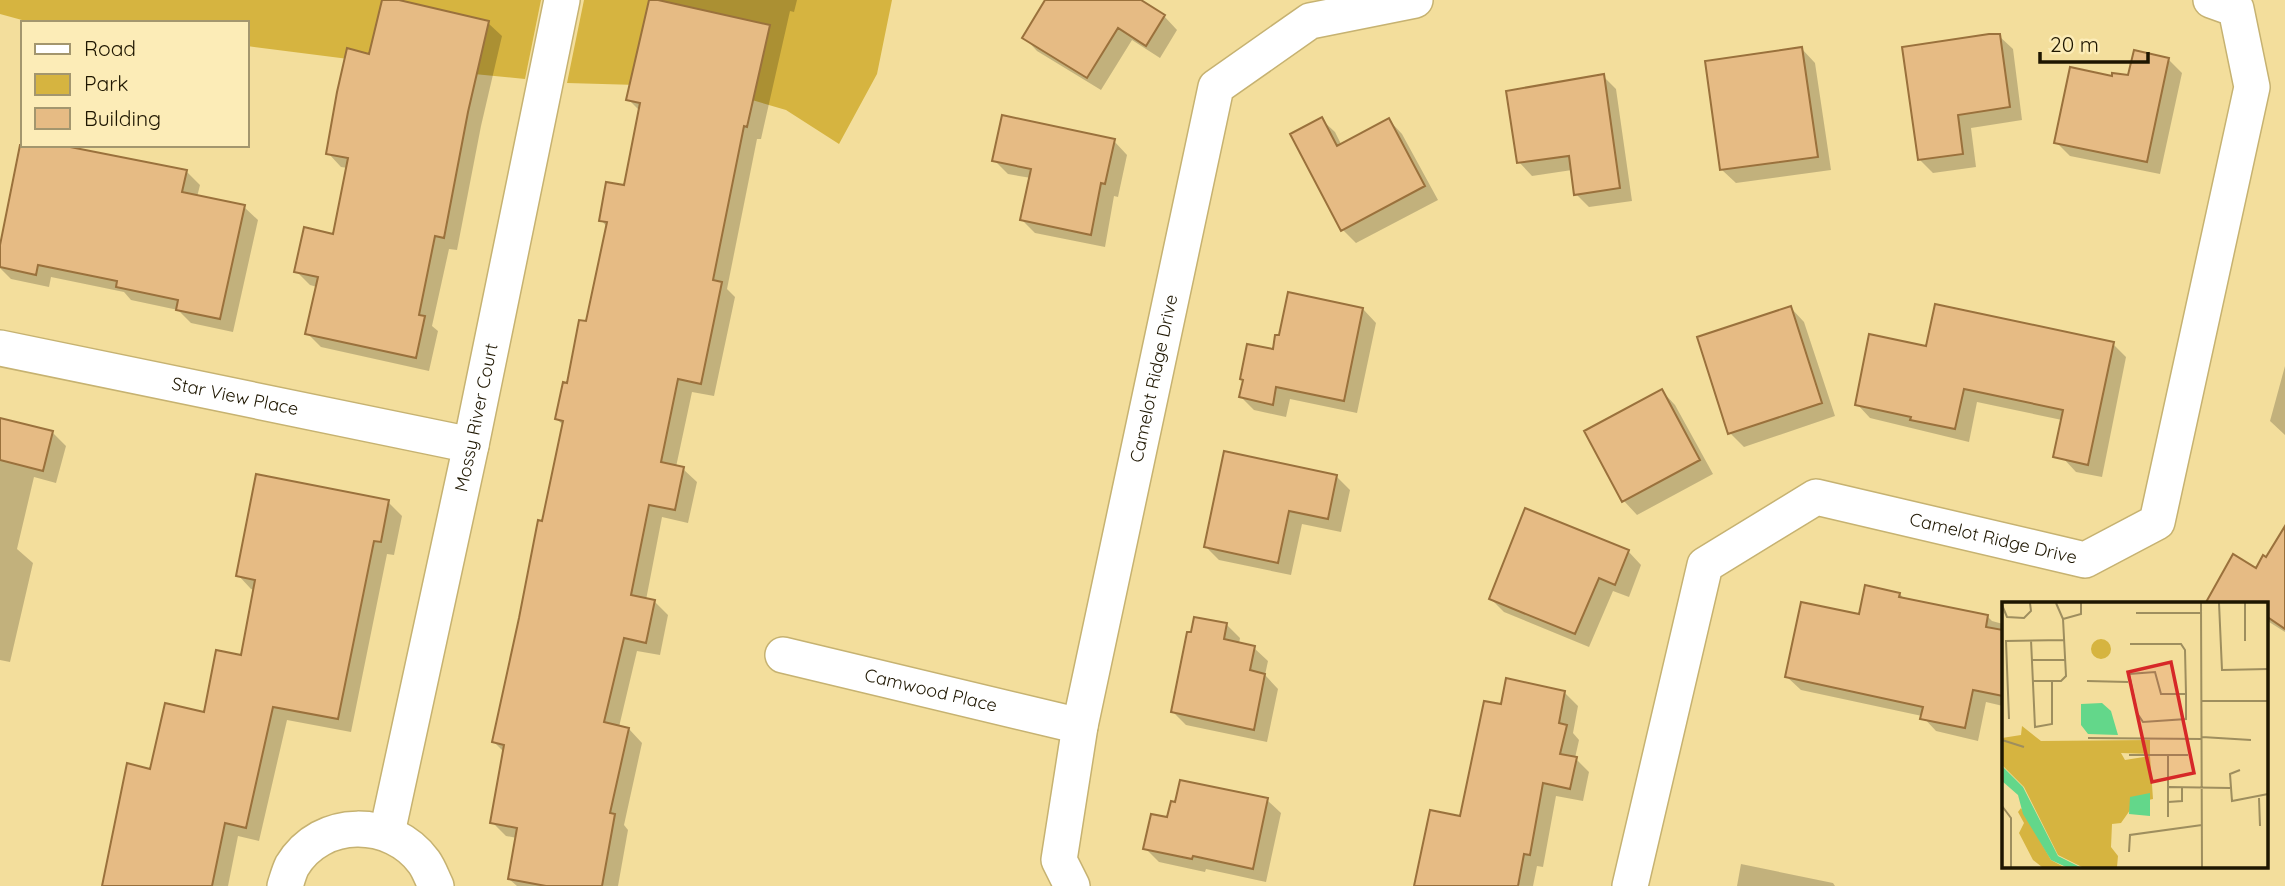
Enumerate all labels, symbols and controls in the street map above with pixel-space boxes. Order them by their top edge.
legend [21,21,248,147]
scale bar [2040,21,2148,65]
text: 20 m [2050,31,2099,57]
text: Road [84,35,136,61]
text: Park [84,70,128,96]
text: Building [84,105,161,131]
street label: Camelot Ridge Drive [1124,292,1183,465]
street label: Mossy River Court [449,341,503,494]
street label: Star View Place [170,372,301,420]
street label: Camelot Ridge Drive [1907,507,2080,569]
inset map [2002,602,2268,868]
street label: Camwood Place [862,663,1000,717]

